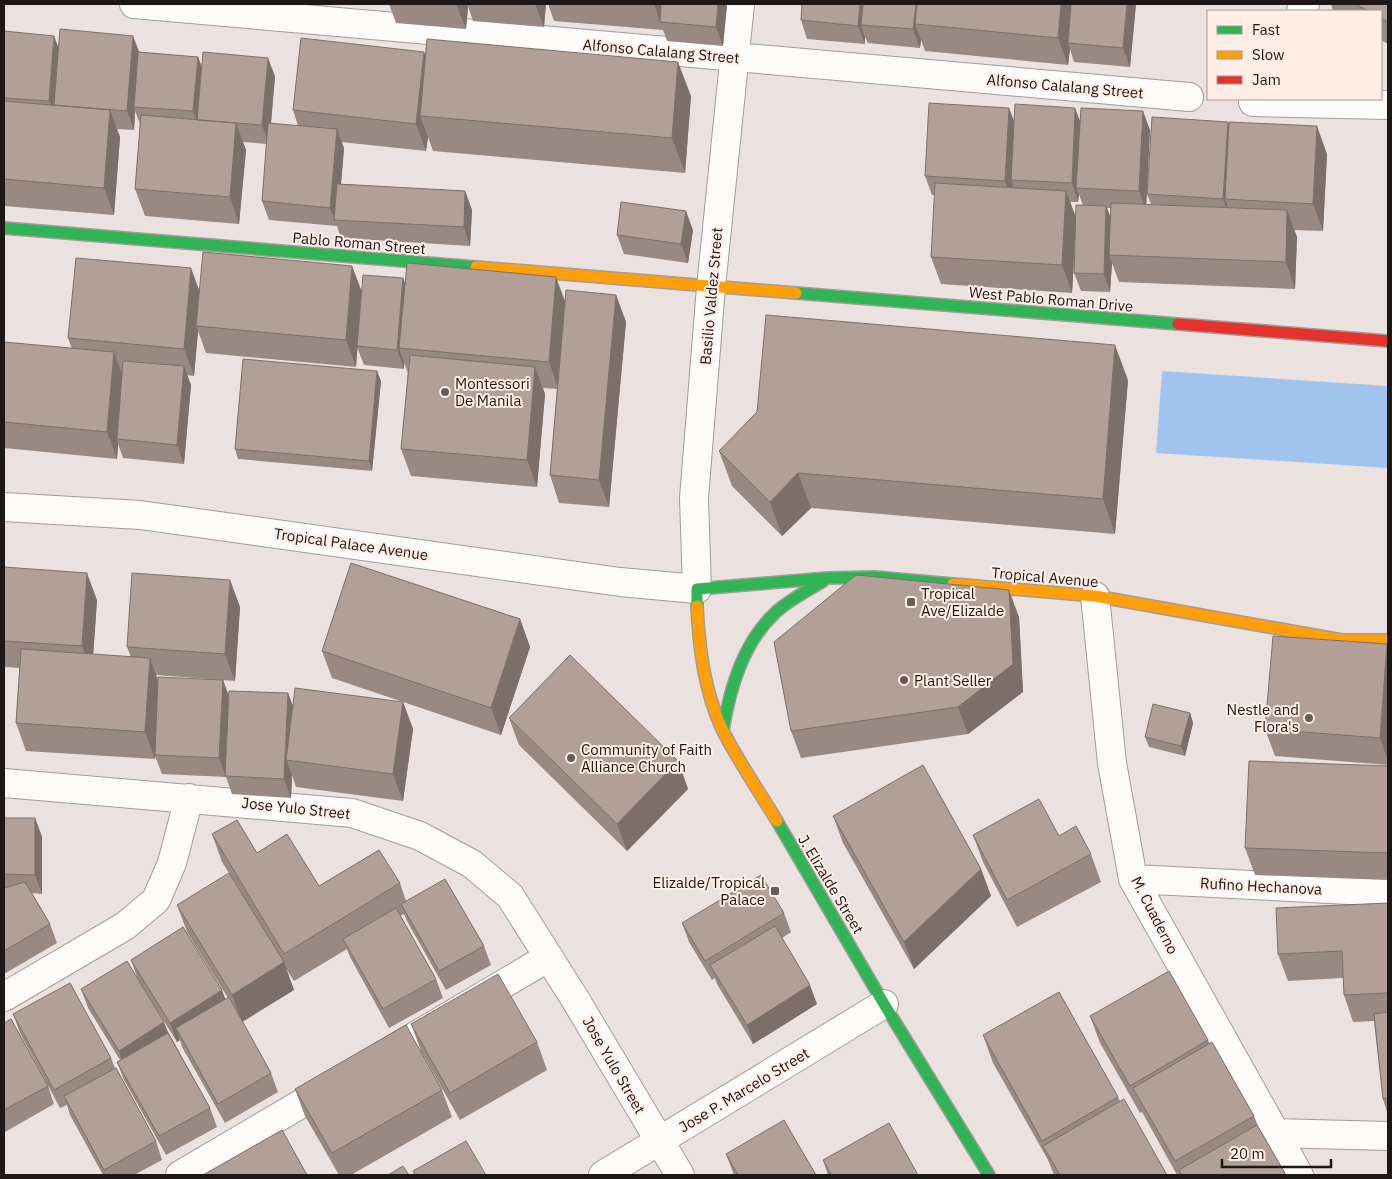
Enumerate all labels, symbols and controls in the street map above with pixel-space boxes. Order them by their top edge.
legend [1207,10,1382,100]
text: Fast [1252,20,1280,39]
street label: Alfonso Calalang Street [582,35,740,67]
text: Slow [1252,45,1285,64]
street label: Alfonso Calalang Street [986,70,1144,102]
text: Jam [1252,70,1281,89]
street label: Basilio Valdez Street [696,226,726,366]
street label: Pablo Roman Street [292,228,426,258]
street label: West Pablo Roman Drive [968,282,1134,316]
place label: Montessori De Manila [455,374,530,410]
marker: Montessori De Manila [439,386,451,398]
street label: Tropical Palace Avenue [273,524,429,564]
street label: Tropical Avenue [991,563,1099,591]
place label: Tropical Ave/Elizalde [921,584,1004,620]
marker: Tropical Ave/Elizalde [905,596,917,608]
place label: Plant Seller [914,671,992,690]
marker: Plant Seller [898,674,910,686]
place label: Nestle and Flora's [1227,700,1299,736]
marker: Nestle and Flora's [1303,712,1315,724]
place label: Community of Faith Alliance Church [581,740,712,776]
marker: Community of Faith Alliance Church [565,752,577,764]
street label: Jose Yulo Street [241,793,351,823]
street label: J. Elizalde Street [794,831,868,937]
place label: Elizalde/Tropical Palace [652,873,765,909]
street label: M. Cuaderno [1127,873,1183,957]
street label: Rufino Hechanova [1200,873,1322,899]
marker: Elizalde/Tropical Palace [769,885,781,897]
street label: Jose Yulo Street [578,1013,650,1117]
street label: Jose P. Marcelo Street [675,1044,813,1136]
scale bar [1222,1136,1331,1168]
text: 20 m [1230,1144,1265,1163]

